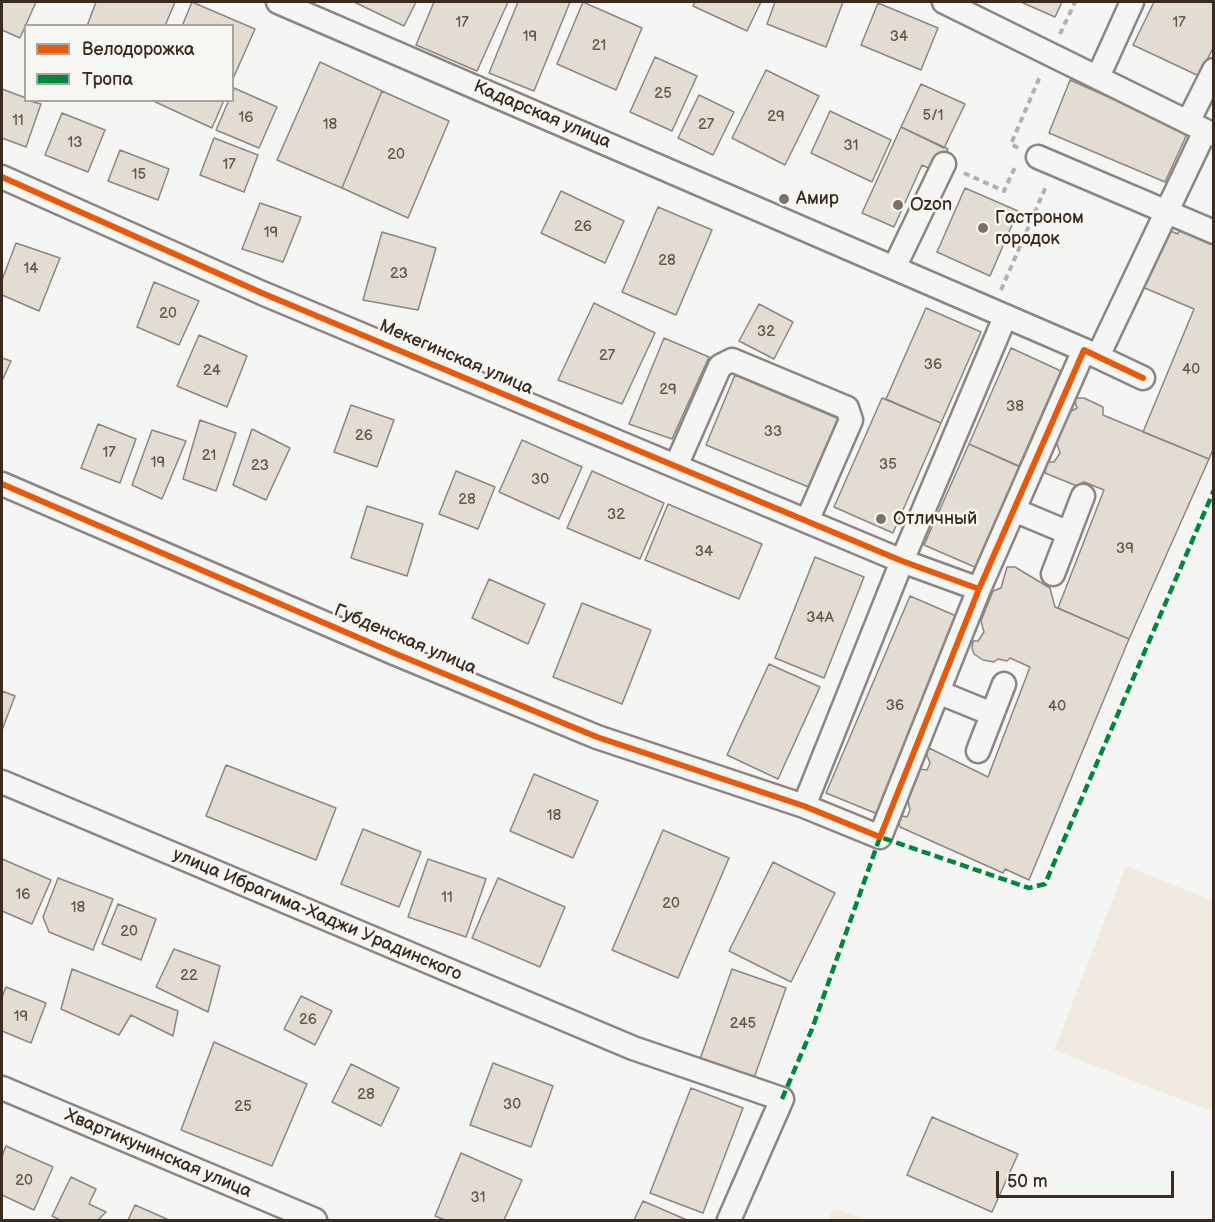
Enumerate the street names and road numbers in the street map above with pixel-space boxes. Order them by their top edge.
street label: Кадарская улица [470,76,614,154]
street label: Мекегинская улица [376,316,536,400]
street label: Губденская улица [331,600,479,680]
street label: улица Ибрагима-Хаджи Урадинского [169,844,465,986]
street label: Хвартикунинская улица [61,1105,255,1203]

